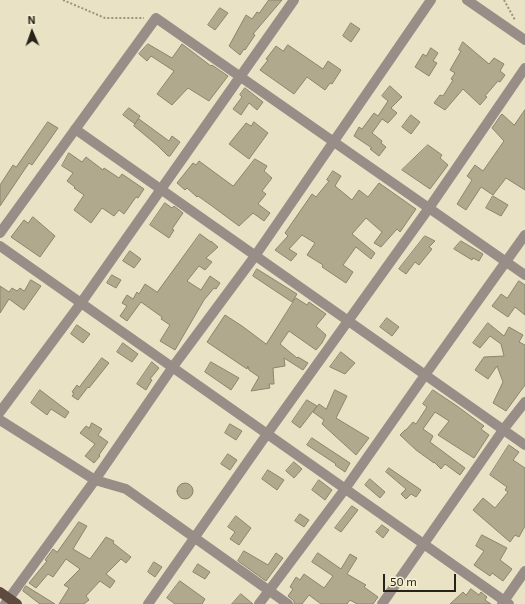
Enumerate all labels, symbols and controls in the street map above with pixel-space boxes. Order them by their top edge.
north arrow [12,12,52,52]
text: N [27,13,36,26]
scale bar [385,566,458,592]
text: 50 m [390,574,417,588]

